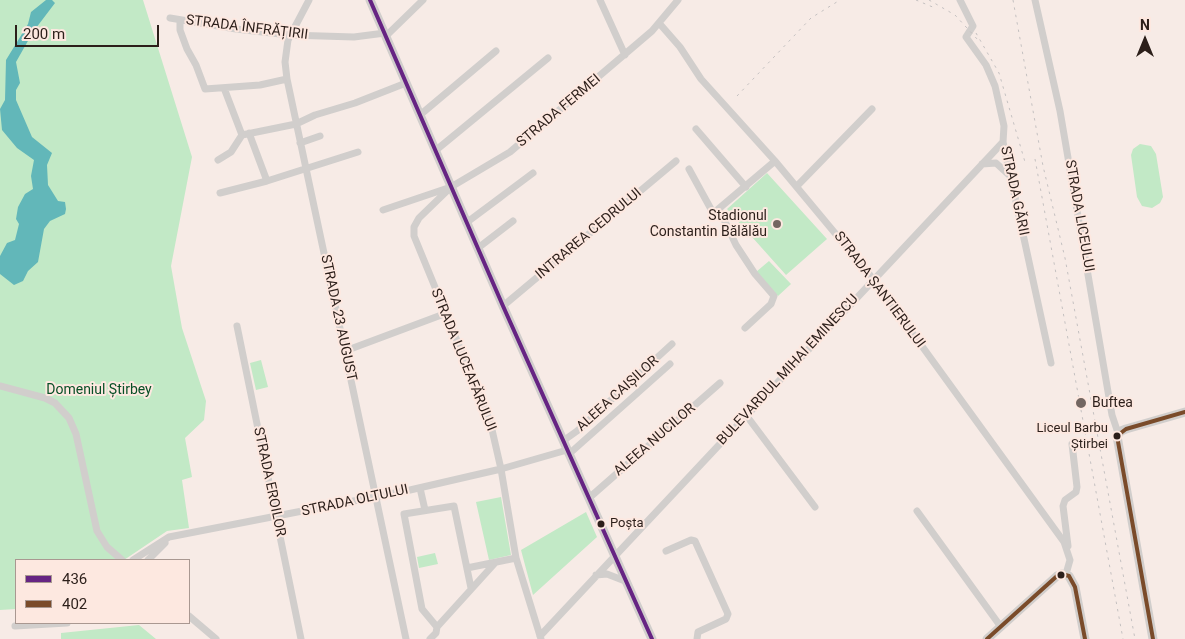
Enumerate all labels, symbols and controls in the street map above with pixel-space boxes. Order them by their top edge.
street label: STRADA ÎNFRĂȚIRII [185,12,309,44]
scale bar [18,15,161,47]
north arrow [1120,15,1170,65]
text: N [1140,17,1150,33]
text: 200 m [23,25,65,43]
street label: STRADA FERMEI [514,71,604,151]
street label: STRADA GĂRII [996,145,1032,237]
street label: STRADA LICEULUI [1061,159,1097,273]
street label: INTRAREA CEDRULUI [533,185,645,283]
place label: Stadionul Constantin Bălălău [650,208,767,240]
marker: Stadionul Constantin Bălălău [771,218,783,230]
street label: STRADA ȘANTIERULUI [830,229,928,351]
street label: STRADA 23 AUGUST [316,253,360,383]
street label: STRADA LUCEAFĂRULUI [427,286,499,434]
street label: BULEVARDUL MIHAI EMINESCU [714,291,862,449]
street label: ALEEA CAIȘILOR [573,353,663,435]
park label: Domeniul Știrbey [46,382,152,398]
place label: Buftea [1092,395,1133,411]
marker: Buftea [1074,396,1088,410]
street label: ALEEA NUCILOR [611,400,699,480]
place label: Liceul Barbu Știrbei [1037,421,1108,452]
street label: STRADA EROILOR [249,426,289,538]
marker: Liceul Barbu Știrbei [1112,431,1122,441]
street label: STRADA OLTULUI [300,481,410,521]
place label: Poșta [610,516,644,532]
marker: Poșta [596,519,606,529]
legend [15,559,190,624]
text: 436 [62,570,87,588]
unlabelled marker [1056,570,1066,580]
text: 402 [62,595,87,613]

